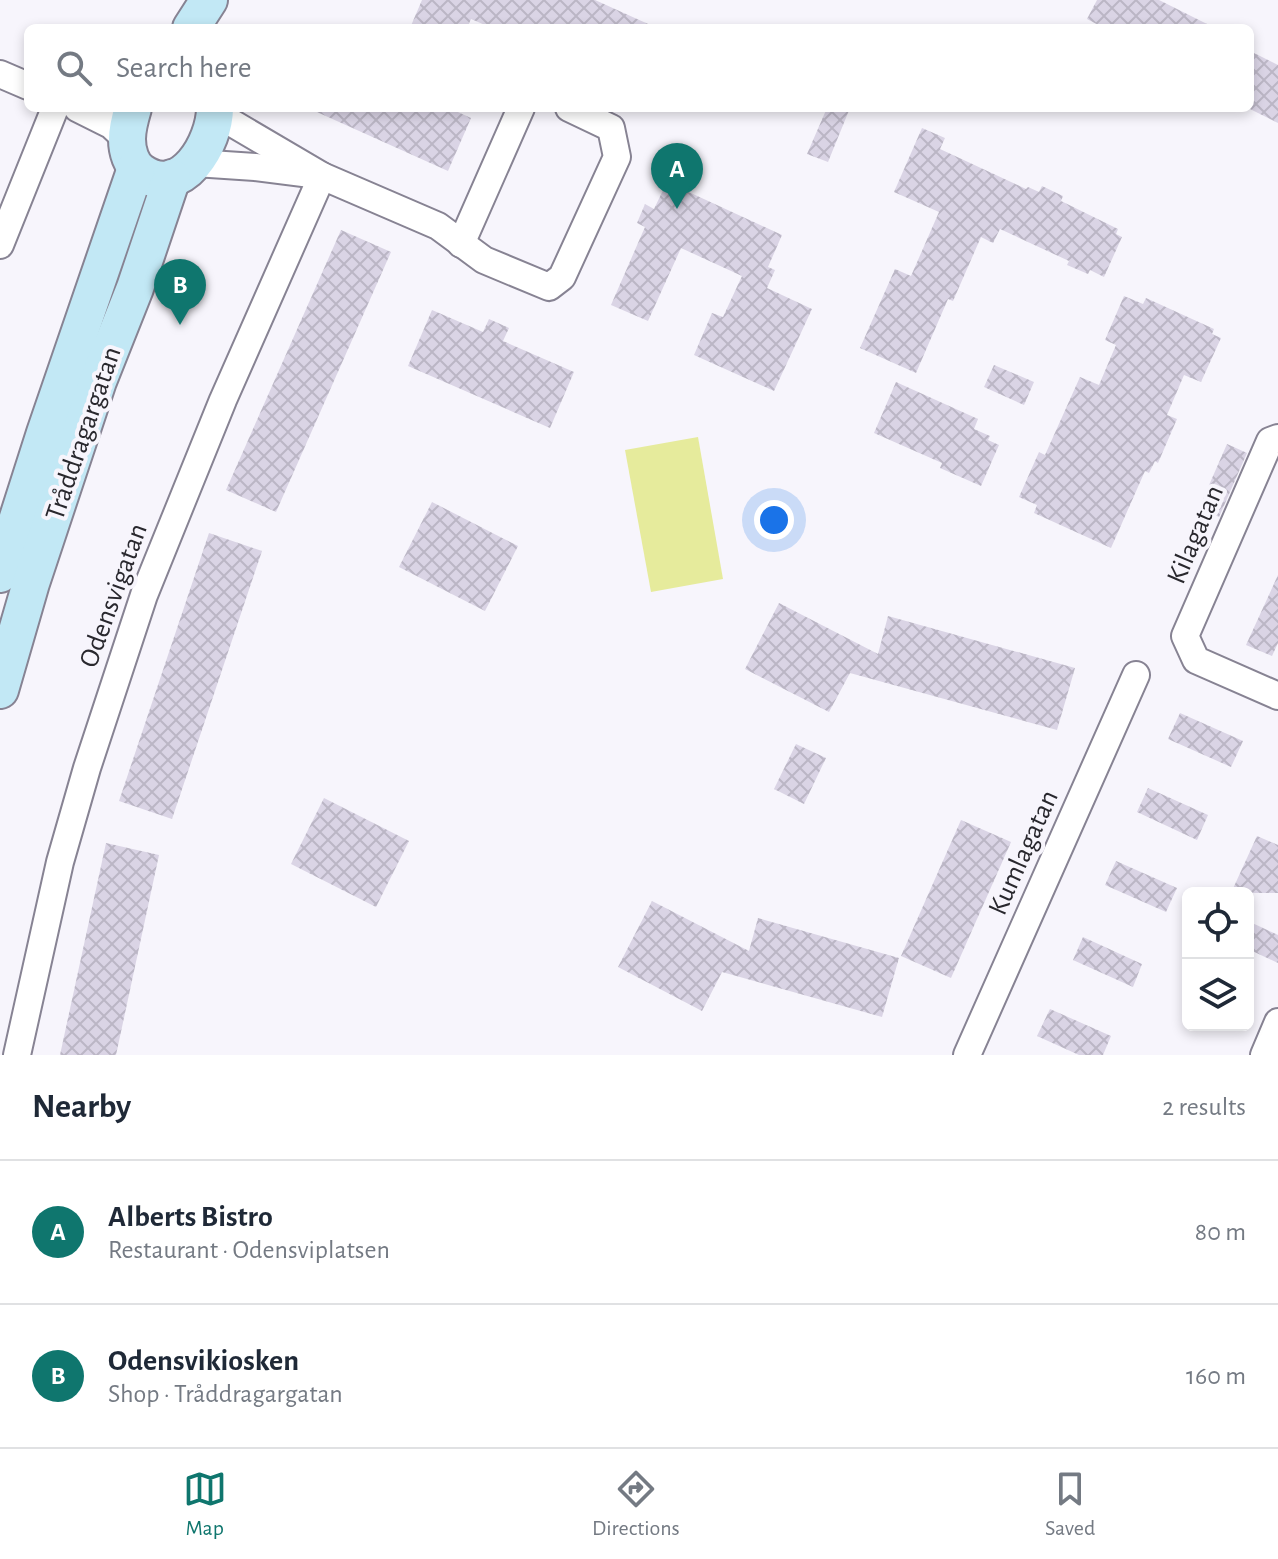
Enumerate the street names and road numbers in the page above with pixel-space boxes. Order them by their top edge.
street label: Tråddragargatan [41,343,127,524]
street label: Kilagatan [1163,481,1229,588]
street label: Odensvigatan [75,520,153,671]
street label: Kumlagatan [984,786,1064,919]

